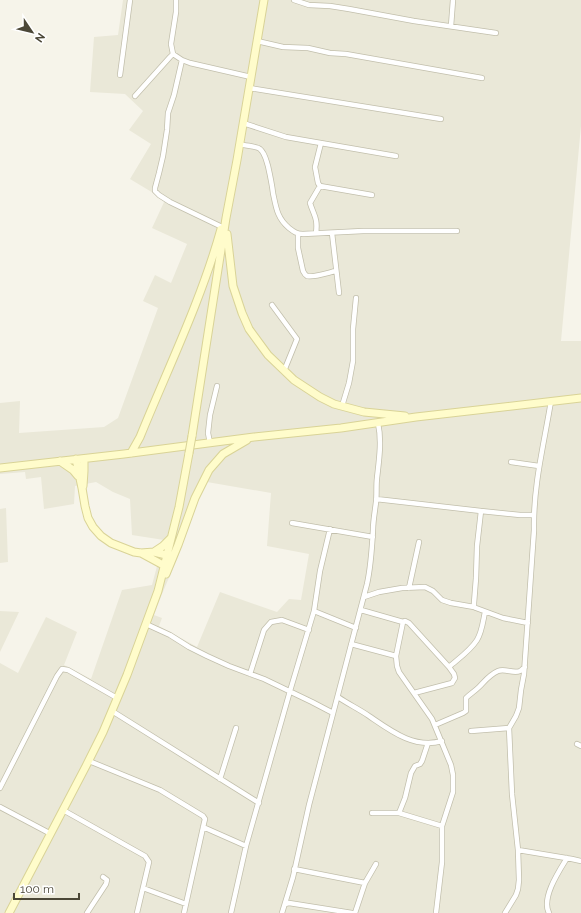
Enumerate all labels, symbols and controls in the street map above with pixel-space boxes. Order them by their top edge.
north arrow [12,12,52,52]
text: N [32,30,48,45]
scale bar [14,875,79,901]
text: 100 m [20,882,54,896]

